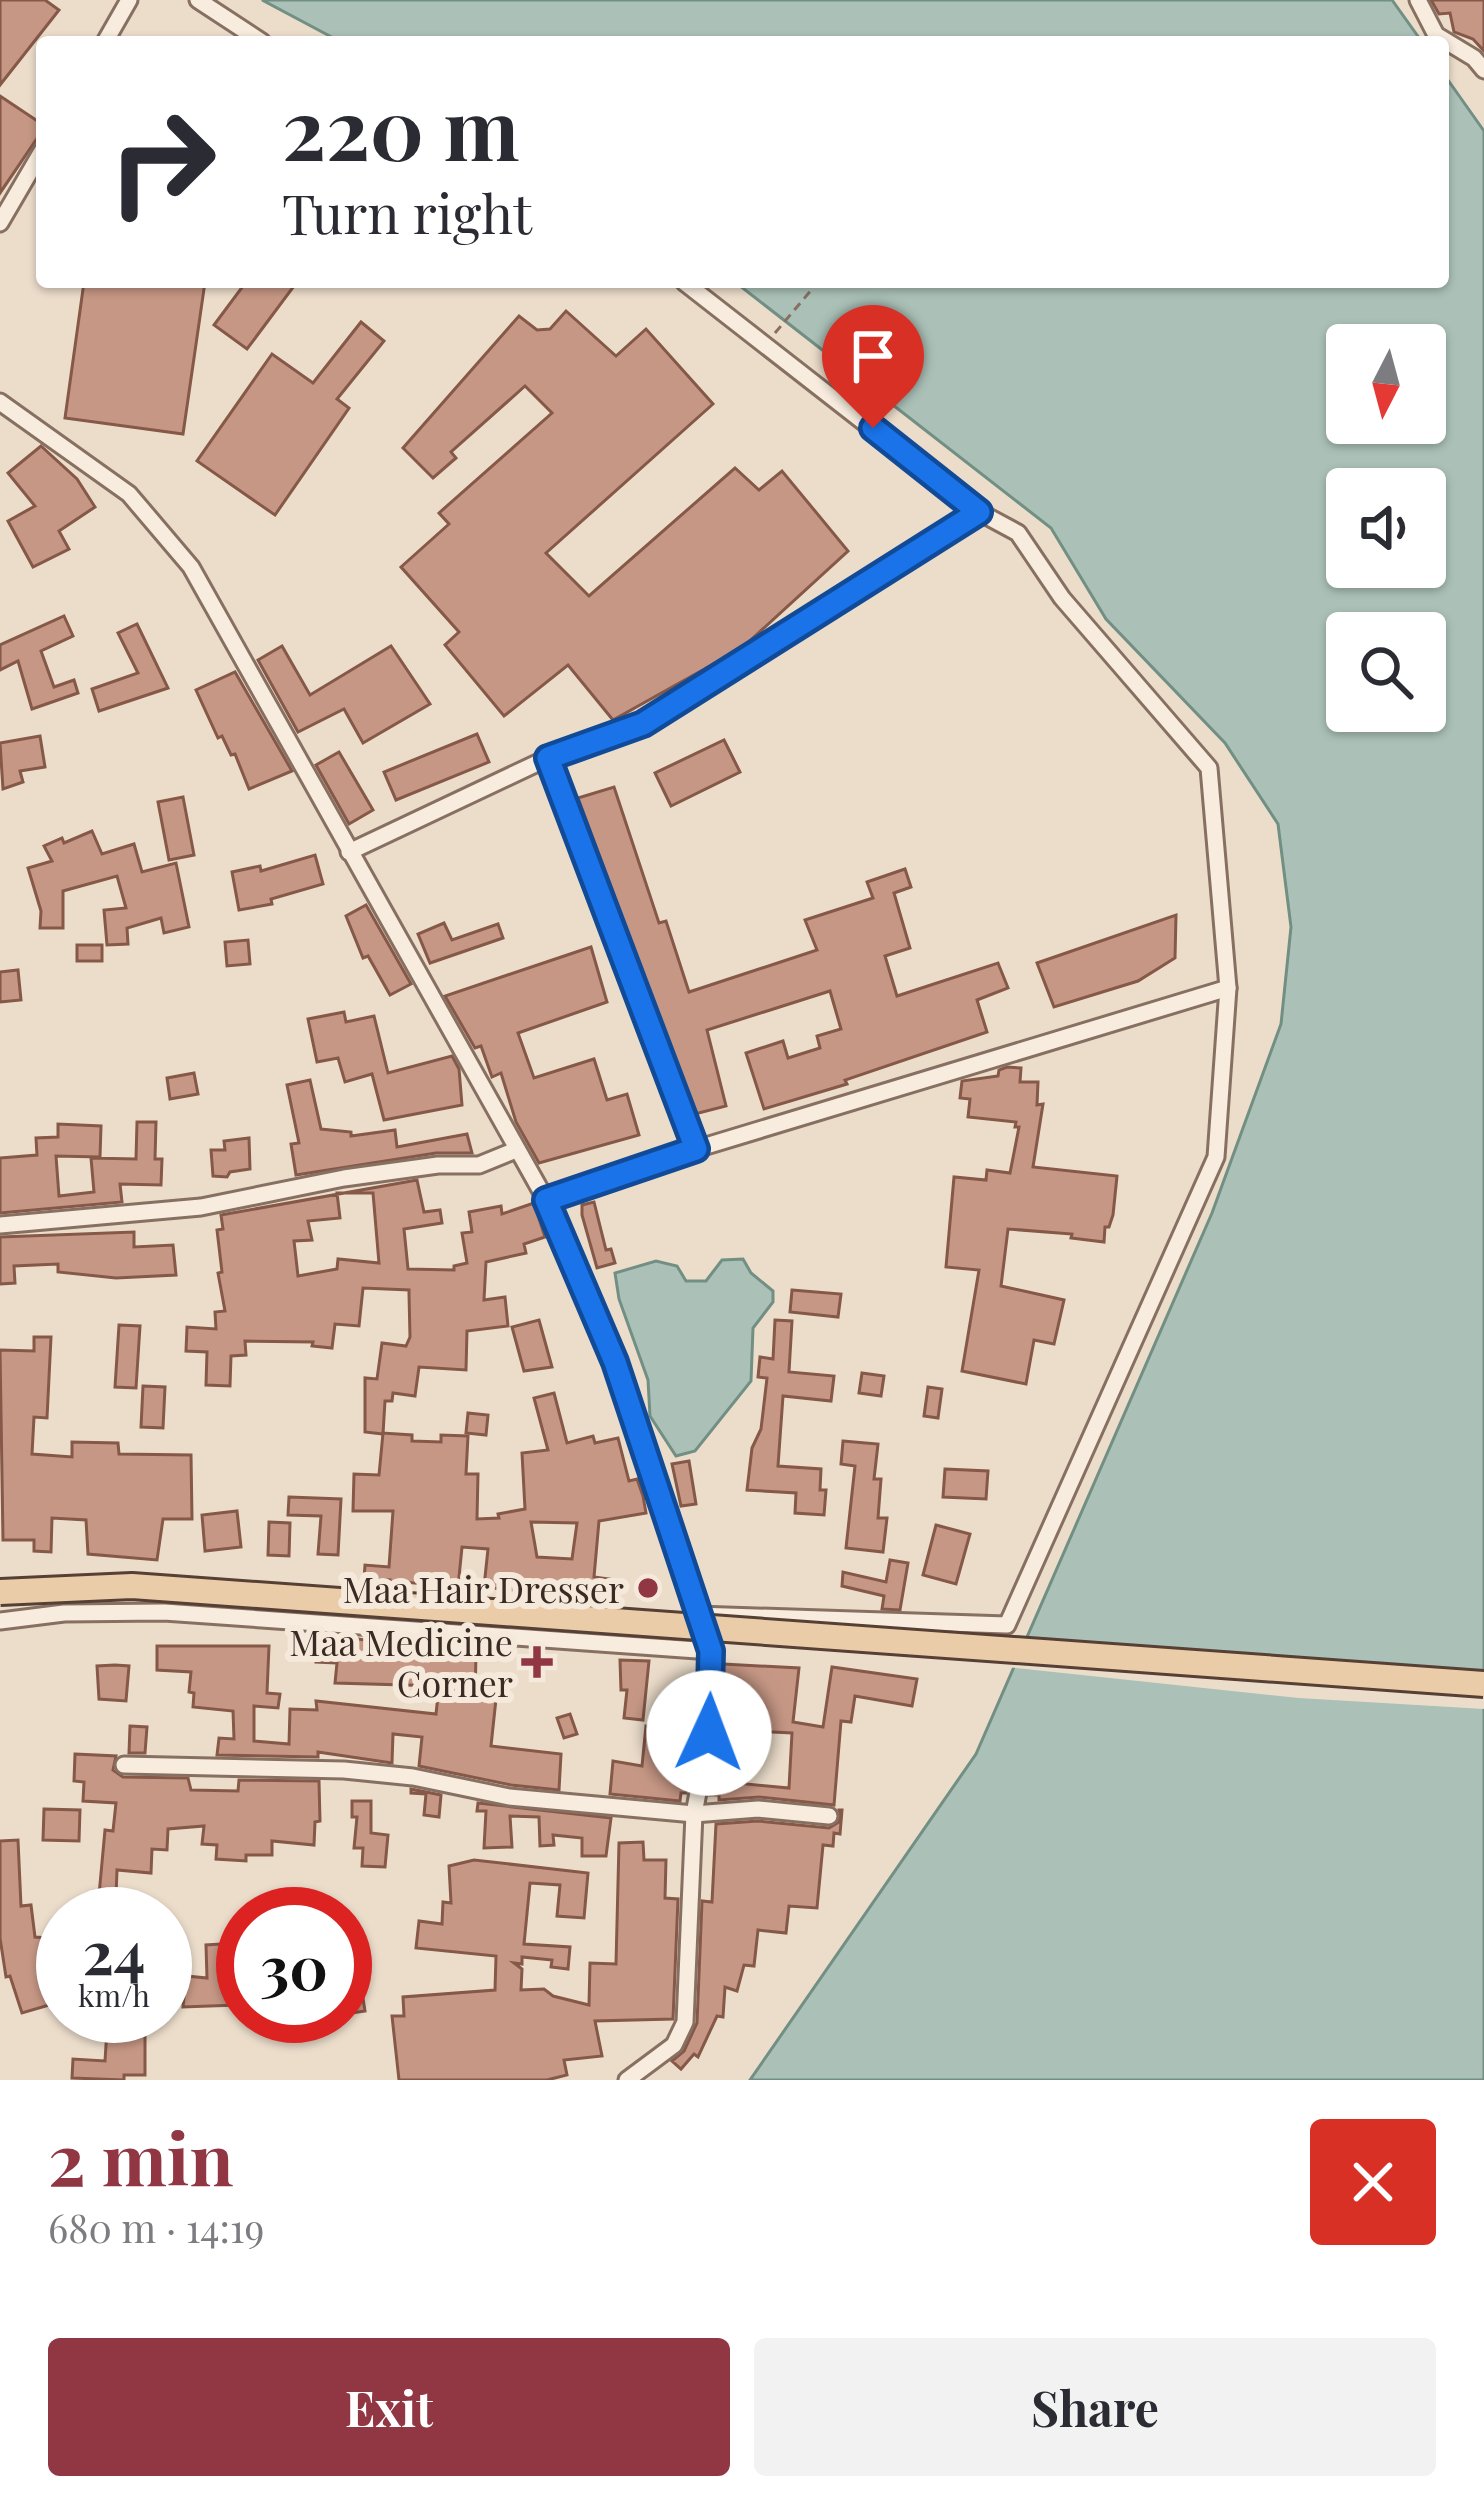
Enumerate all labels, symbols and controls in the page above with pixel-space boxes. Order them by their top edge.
text: 220 m [282,70,520,182]
icon: right [84,84,240,240]
text: Turn right [282,177,532,249]
pin [822,305,924,428]
icon: arrive [840,323,906,389]
north arrow [1326,324,1446,444]
map controls [1326,324,1446,732]
button: sound [1326,468,1446,588]
button: search [1326,612,1446,732]
place label: Maa Hair Dresser [343,1564,624,1612]
marker: Maa Hair Dresser [635,1575,661,1601]
place label: Maa Medicine Corner [289,1617,513,1706]
marker: Maa Medicine Corner [524,1649,550,1675]
position arrow [646,1670,772,1796]
speed limit sign: 30 [216,1887,372,2043]
text: 24 [82,1910,146,1990]
text: km/h [78,1975,150,2015]
text: 2 min [48,2108,234,2204]
button: close [1310,2119,1436,2245]
text: 680 m · 14:19 [48,2201,264,2253]
button: Exit [48,2338,730,2476]
button: Share [754,2338,1436,2476]

